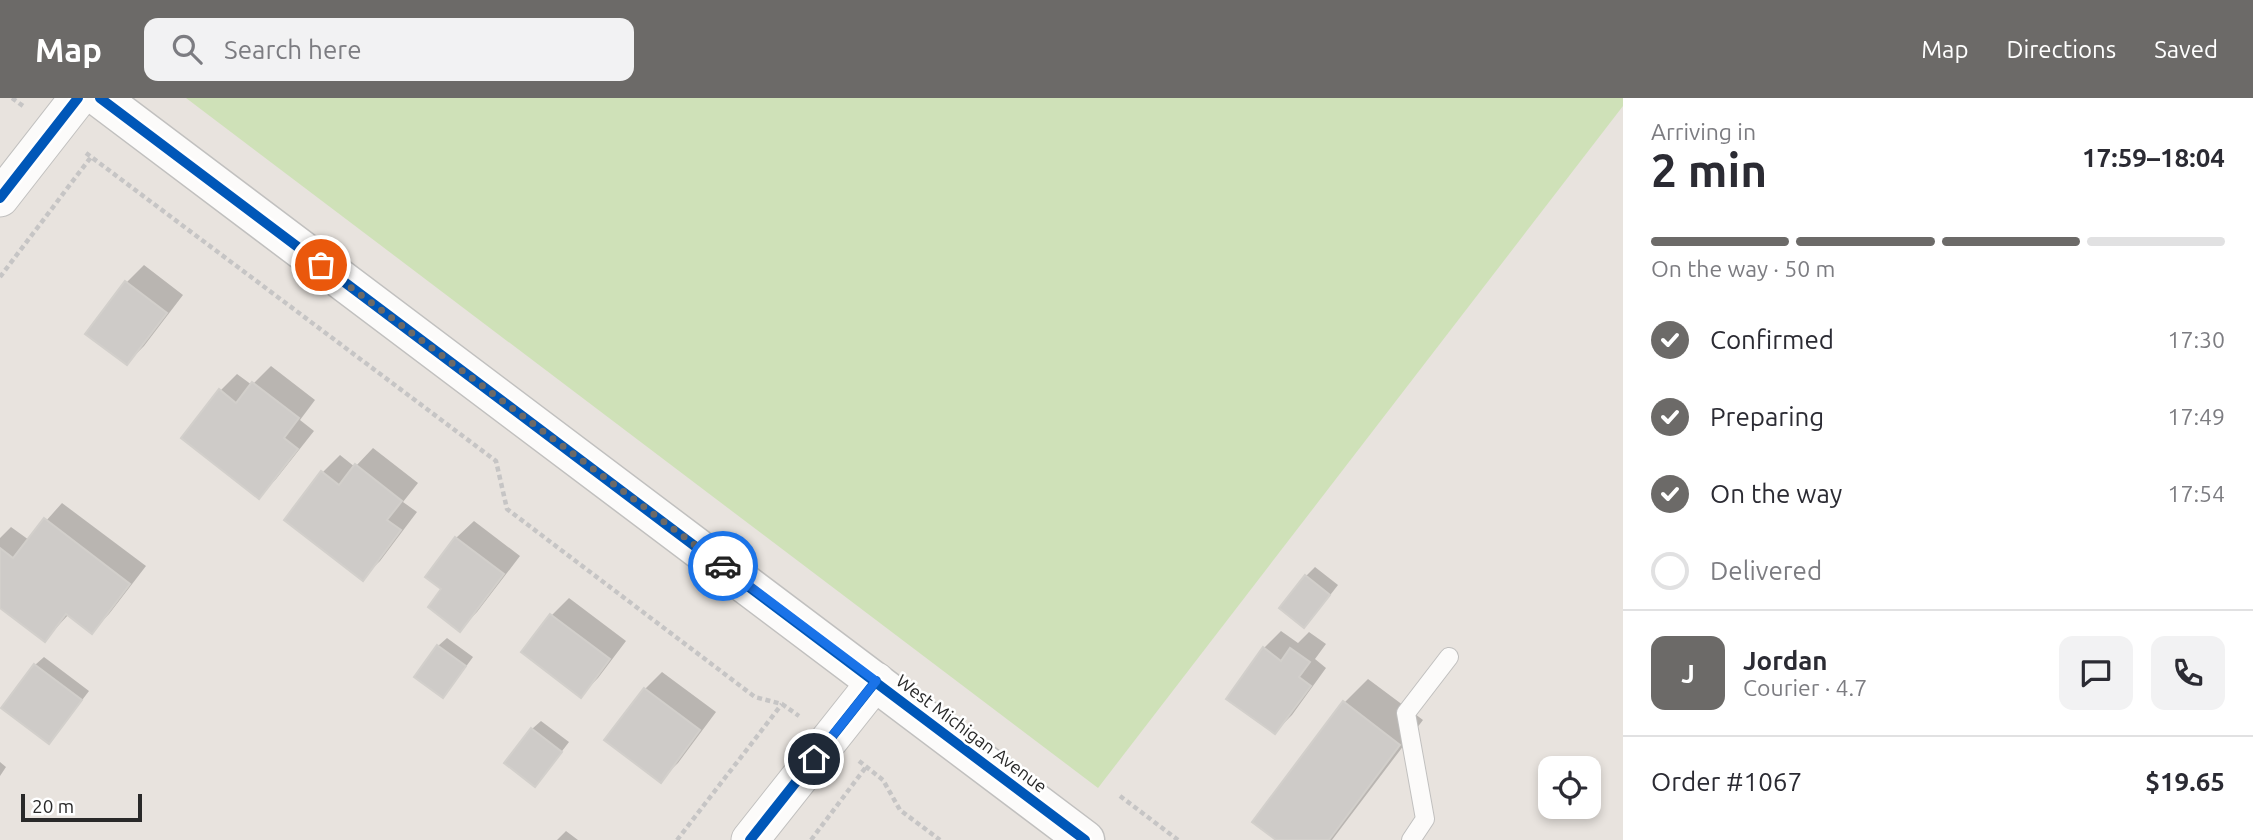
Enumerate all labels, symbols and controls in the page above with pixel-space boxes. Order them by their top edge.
search box [144,18,634,81]
icon: search [168,30,206,68]
text: Map [35,31,102,68]
text: Search here [224,35,362,64]
text: Map [1921,36,1968,63]
text: Directions [2006,36,2116,63]
text: Saved [2154,36,2218,63]
text: Arriving in [1651,119,1756,144]
text: 17:59–18:04 [2082,143,2225,172]
text: 2 min [1651,144,1767,196]
pin [291,235,351,295]
icon: bag [302,246,340,284]
text: On the way · 50 m [1651,256,1835,281]
icon: check [1651,321,1689,359]
text: Confirmed [1710,325,1834,354]
text: 17:30 [2167,327,2225,352]
icon: check [1651,398,1689,436]
text: Preparing [1710,402,1824,431]
text: 17:49 [2167,404,2225,429]
icon: check [1651,475,1689,513]
text: On the way [1710,479,1842,508]
text: 17:54 [2167,481,2225,506]
courier [688,531,758,601]
icon: car [704,547,742,585]
text: Delivered [1710,556,1822,585]
button: chat [2059,636,2133,710]
button: phone [2151,636,2225,710]
text: Jordan [1743,646,1828,675]
text: J [1681,659,1695,688]
street label: West Michigan Avenue [893,670,1051,796]
text: Courier · 4.7 [1743,675,1867,700]
pin [784,729,844,789]
icon: home [795,740,833,778]
map controls [1538,756,1601,819]
button: locate [1538,756,1601,819]
text: Order #1067 [1651,767,1802,796]
text: $19.65 [2145,767,2225,796]
scale bar [21,791,142,823]
text: 20 m [32,795,74,817]

